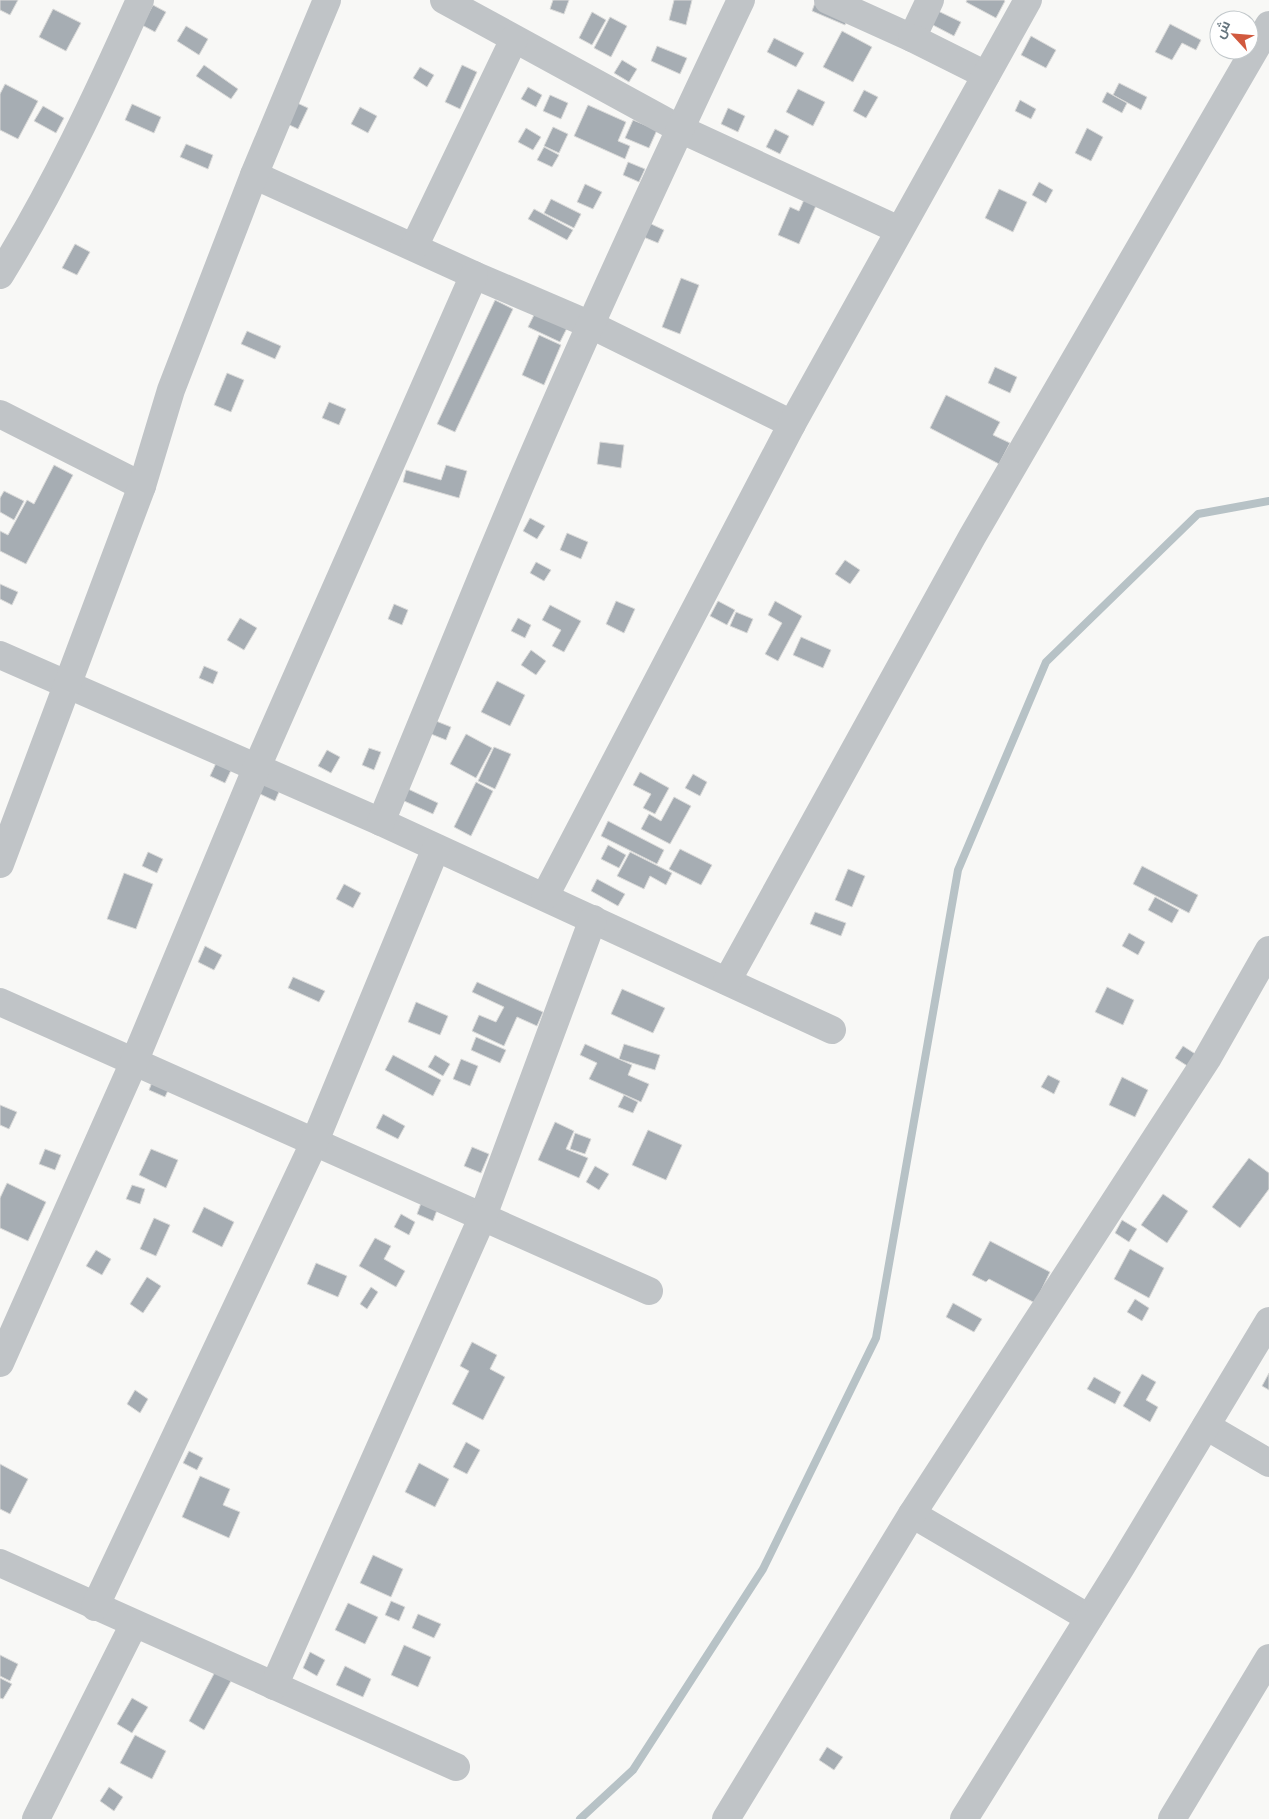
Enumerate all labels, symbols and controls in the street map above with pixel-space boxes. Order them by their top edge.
north arrow [1209,10,1259,60]
text: ش [1210,17,1234,41]

